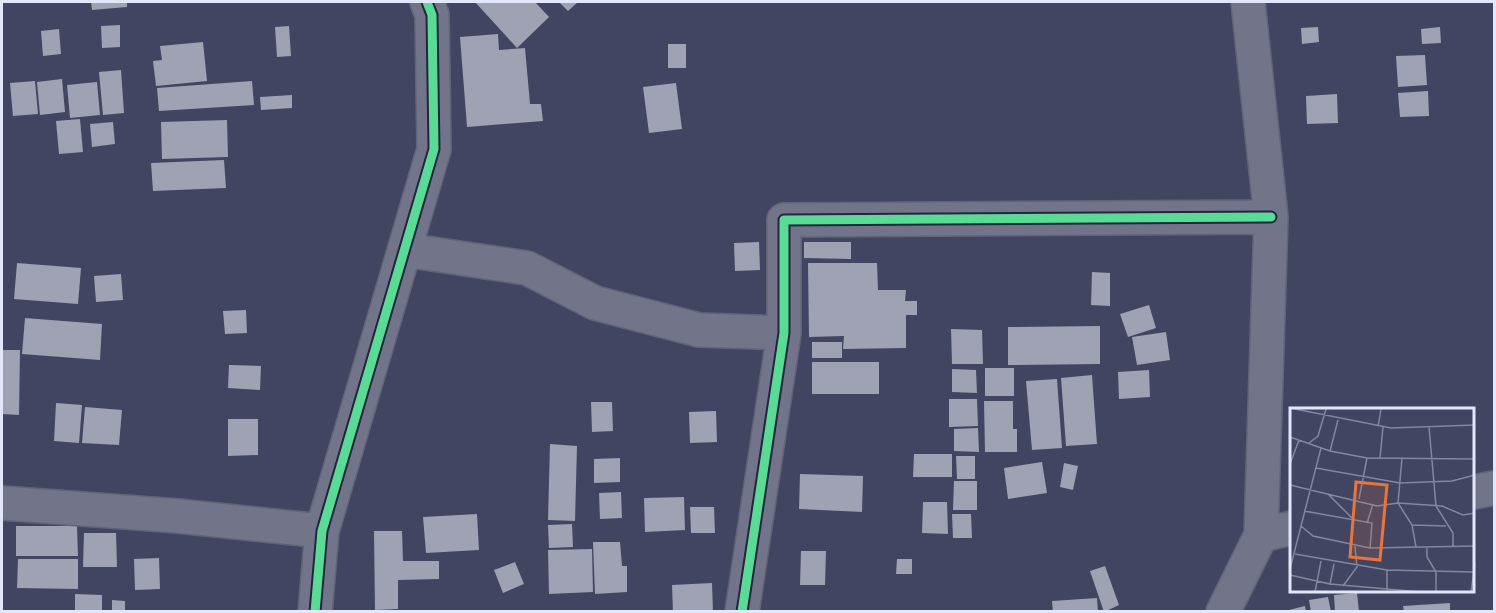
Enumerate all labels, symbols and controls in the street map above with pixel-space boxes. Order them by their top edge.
inset map [1290,408,1475,592]

